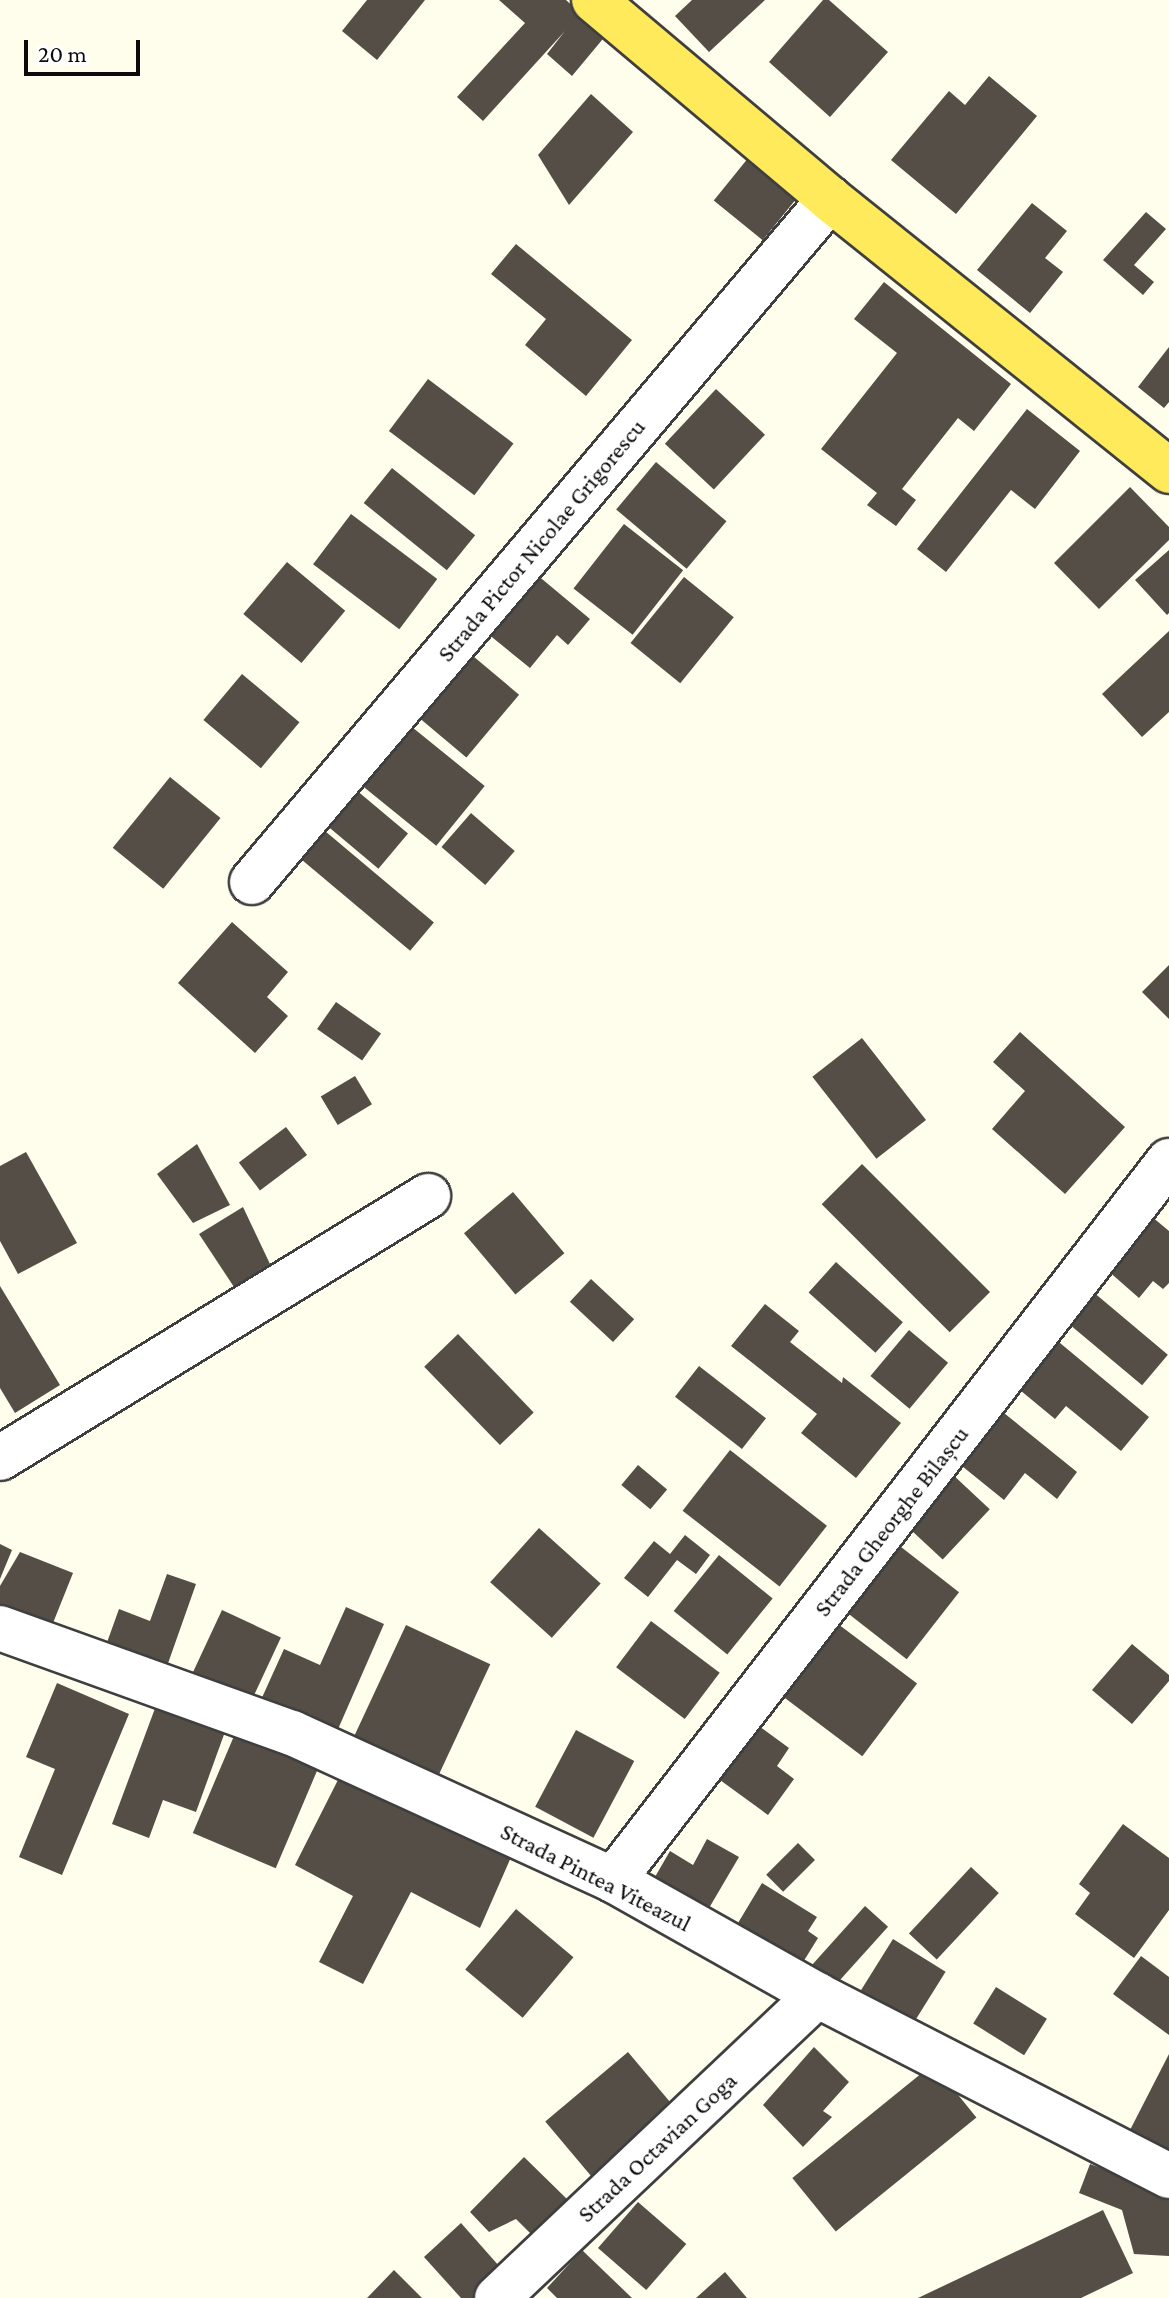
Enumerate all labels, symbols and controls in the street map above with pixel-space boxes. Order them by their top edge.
scale bar [28,24,144,74]
text: 20 m [38,40,87,67]
street label: Strada Pictor Nicolae Grigorescu [431,413,651,667]
street label: Strada Gheorghe Bilașcu [808,1420,974,1622]
street label: Strada Pintea Viteazul [496,1817,696,1937]
street label: Strada Octavian Goga [571,2066,743,2228]

